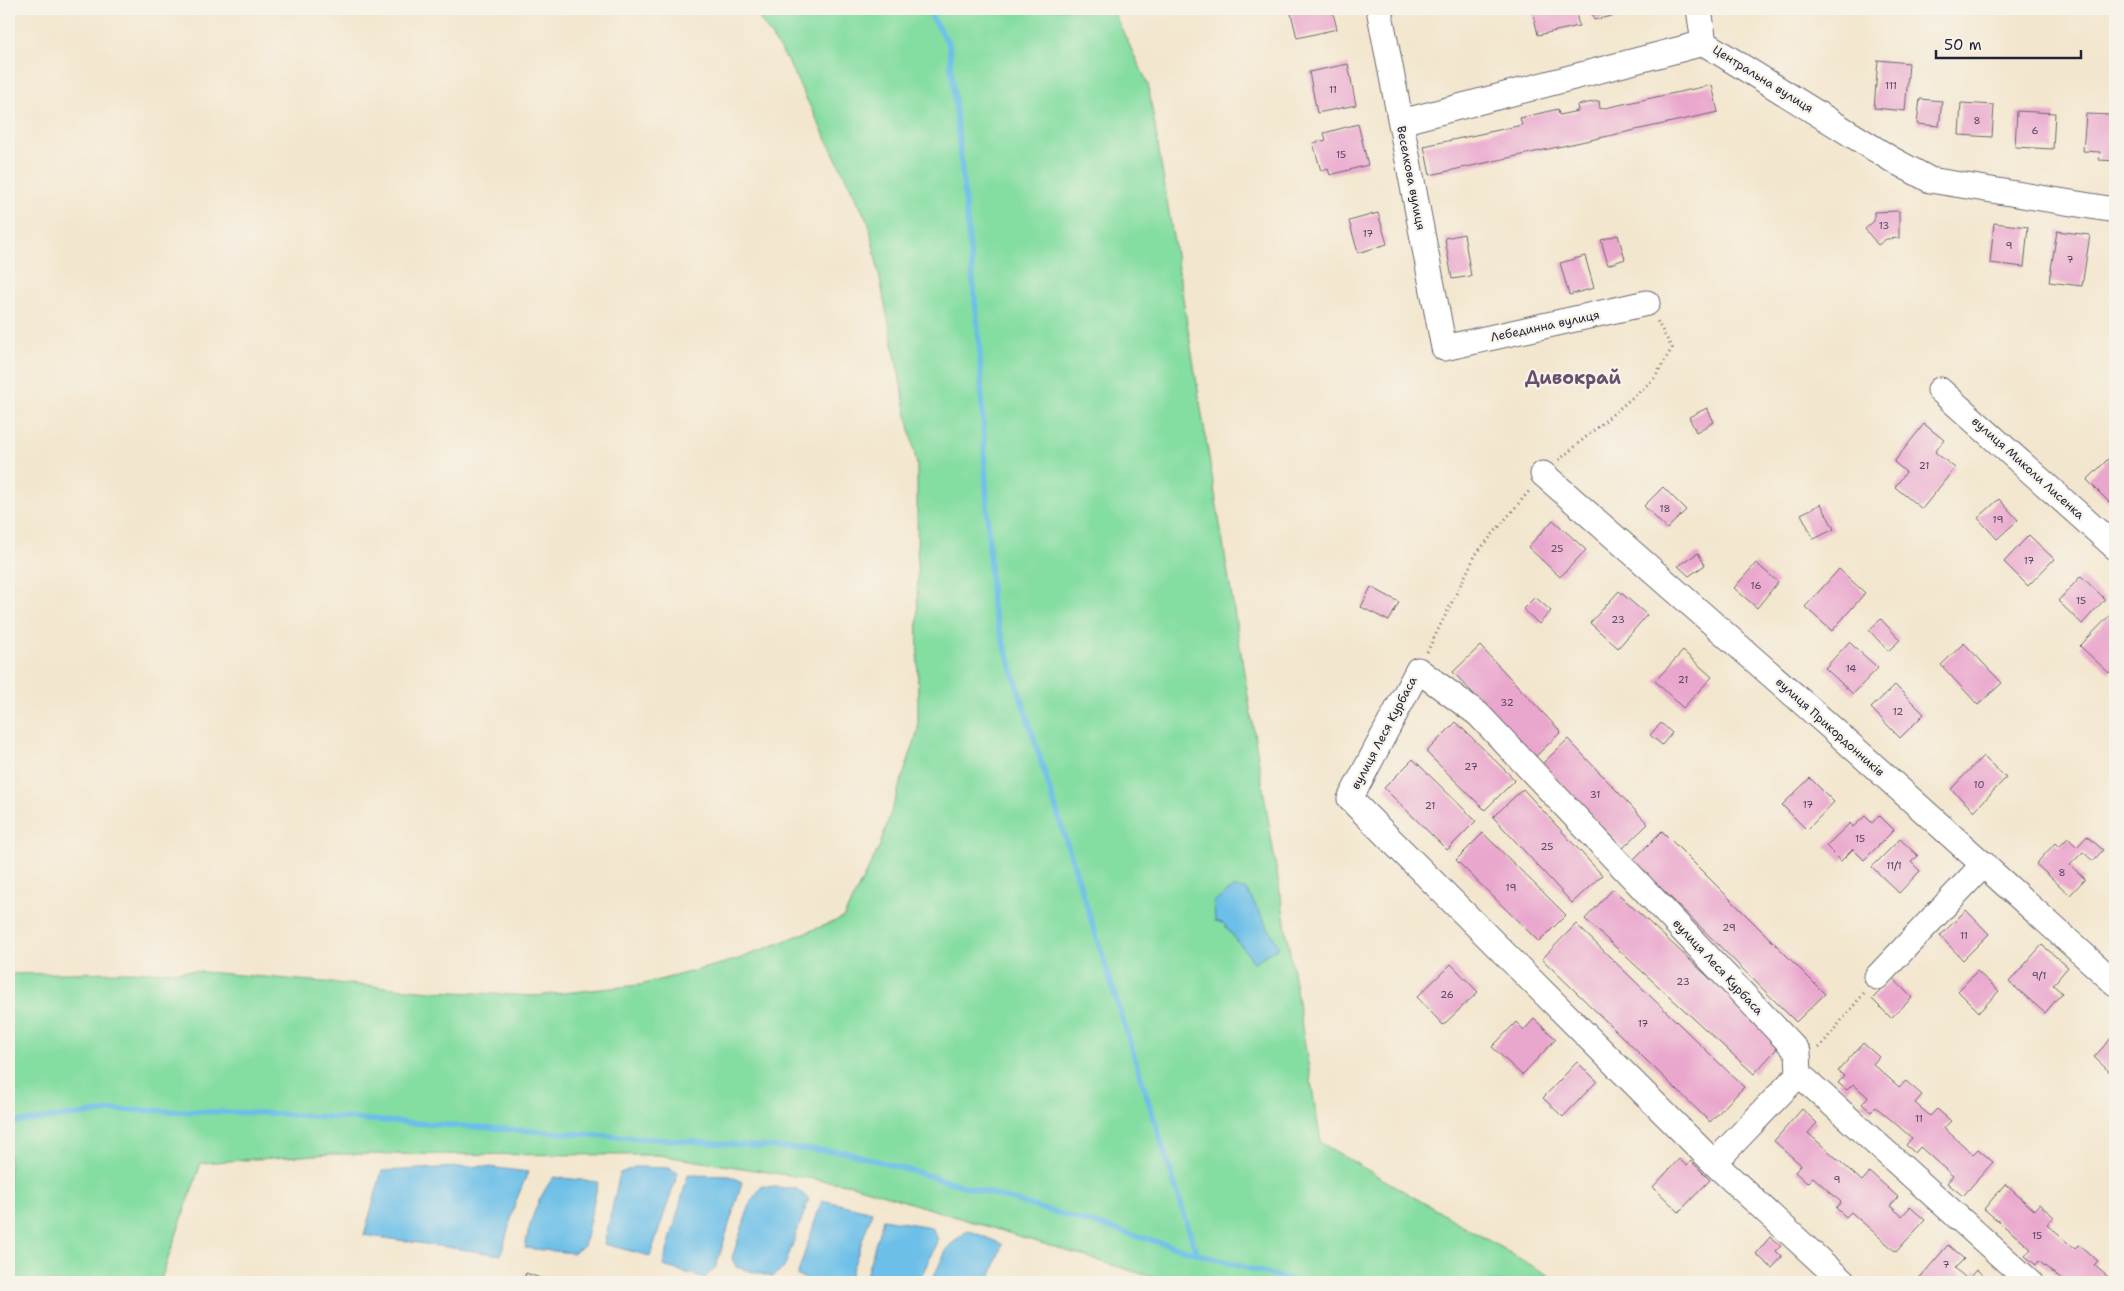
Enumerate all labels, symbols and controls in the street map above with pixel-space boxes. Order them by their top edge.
scale bar [1936,28,2082,60]
text: 50 m [1944,35,1982,55]
street label: Центральна вулиця [1710,42,1816,116]
house number: 111 [1885,79,1897,92]
house number: 11 [1329,83,1337,96]
house number: 8 [1974,114,1981,127]
street label: Веселкова вулиця [1393,124,1429,232]
house number: 6 [2032,124,2039,137]
house number: 15 [1336,148,1346,161]
house number: 13 [1879,219,1889,232]
house number: 17 [1363,227,1373,240]
house number: 9 [2006,239,2013,252]
house number: 7 [2067,253,2074,266]
street label: Лебединна вулиця [1489,307,1601,345]
district label: Дивокрай [1525,366,1621,390]
street label: вулиця Миколи Лисенка [1968,413,2088,523]
house number: 21 [1919,459,1929,472]
house number: 18 [1659,502,1671,515]
house number: 19 [1993,513,2003,526]
house number: 25 [1551,542,1563,555]
house number: 17 [2024,554,2034,567]
house number: 16 [1751,579,1761,592]
house number: 15 [2076,594,2086,607]
house number: 23 [1611,613,1625,626]
house number: 14 [1846,662,1856,675]
street label: вулиця Леся Курбаса [1347,673,1421,792]
house number: 21 [1678,673,1688,686]
street label: вулиця Прикордонників [1772,674,1888,780]
house number: 32 [1500,696,1514,709]
house number: 12 [1893,705,1903,718]
house number: 27 [1464,760,1478,773]
house number: 10 [1974,778,1984,791]
house number: 31 [1590,788,1600,801]
house number: 17 [1803,798,1813,811]
house number: 21 [1425,799,1435,812]
house number: 15 [1855,832,1865,845]
house number: 25 [1541,840,1553,853]
house number: 11/1 [1886,859,1902,872]
house number: 8 [2059,866,2066,879]
house number: 19 [1506,881,1516,894]
street label: вулиця Леся Курбаса [1669,916,1767,1019]
house number: 29 [1722,921,1736,934]
house number: 11 [1960,929,1968,942]
house number: 9/1 [2032,969,2046,982]
house number: 23 [1676,975,1690,988]
house number: 26 [1440,988,1454,1001]
house number: 17 [1638,1017,1648,1030]
house number: 11 [1915,1112,1923,1125]
house number: 9 [1834,1173,1841,1186]
house number: 15 [2032,1229,2042,1242]
house number: 7 [1943,1258,1950,1271]

